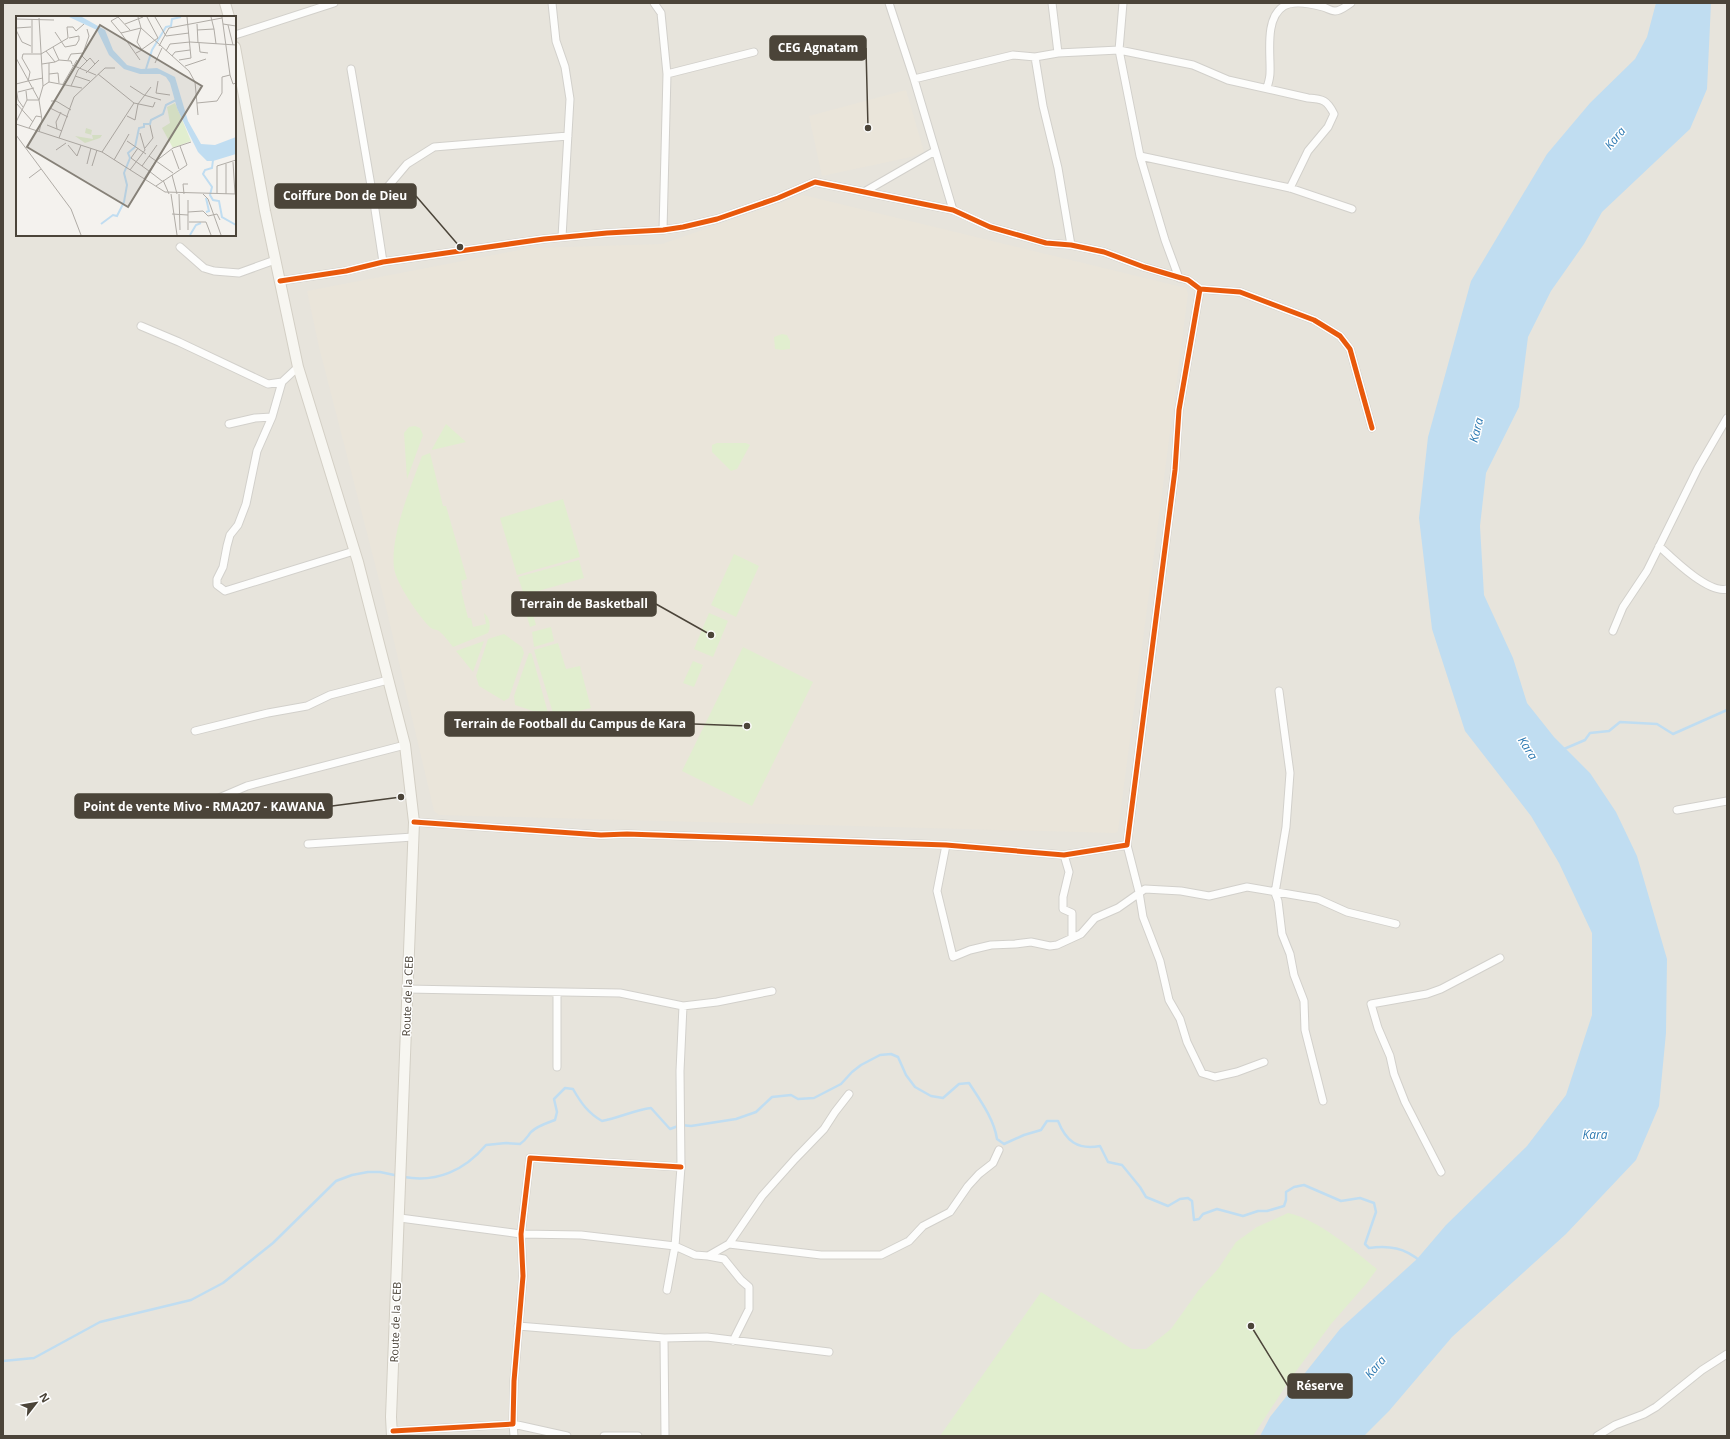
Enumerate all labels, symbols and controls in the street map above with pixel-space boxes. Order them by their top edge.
inset map [16,16,236,236]
callout: CEG Agnatam [770,36,866,60]
text: CEG Agnatam [778,39,858,56]
water label: Kara [1601,123,1630,153]
callout: Coiffure Don de Dieu [275,184,416,208]
text: Coiffure Don de Dieu [283,187,407,204]
water label: Kara [1465,416,1487,444]
callout: Terrain de Basketball [512,592,656,616]
text: Terrain de Basketball [520,595,648,612]
callout: Terrain de Football du Campus de Kara [445,712,694,736]
text: Terrain de Football du Campus de Kara [454,715,686,732]
water label: Kara [1514,733,1542,763]
callout: Point de vente Mivo - RMA207 - KAWANA [75,794,332,818]
text: Point de vente Mivo - RMA207 - KAWANA [83,798,325,815]
street label: Route de la CEB [398,955,416,1037]
water label: Kara [1582,1126,1608,1143]
street label: Route de la CEB [386,1281,404,1363]
water label: Kara [1360,1352,1390,1382]
callout: Réserve [1288,1374,1352,1398]
text: Réserve [1296,1377,1344,1394]
north arrow [16,1383,56,1423]
text: N [36,1390,54,1405]

